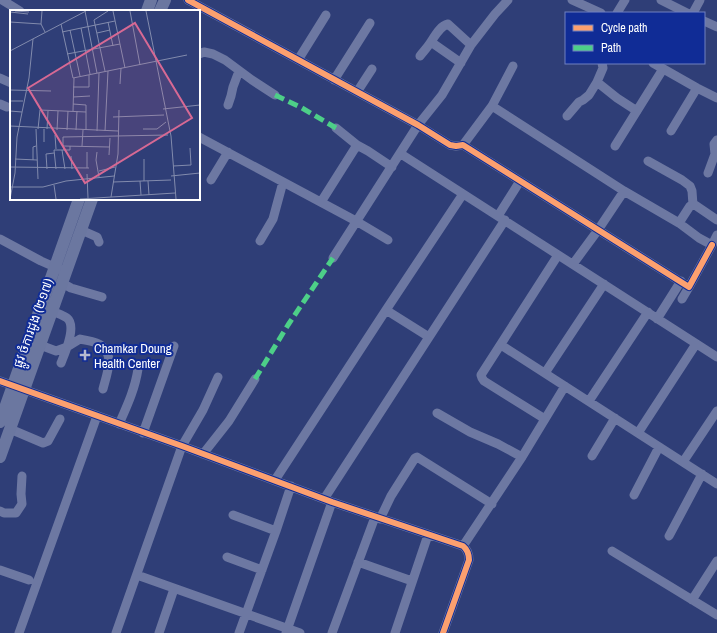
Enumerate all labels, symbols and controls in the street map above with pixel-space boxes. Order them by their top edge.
inset map [10,10,200,200]
legend [565,12,705,64]
text: Cycle path [601,20,648,36]
text: Path [601,40,621,56]
street label: ផ្លូវ ចំការដូង (២១៧) [9,276,60,371]
place label: Chamkar Doung Health Center [94,340,172,372]
marker: Chamkar Doung Health Center [79,349,91,361]

